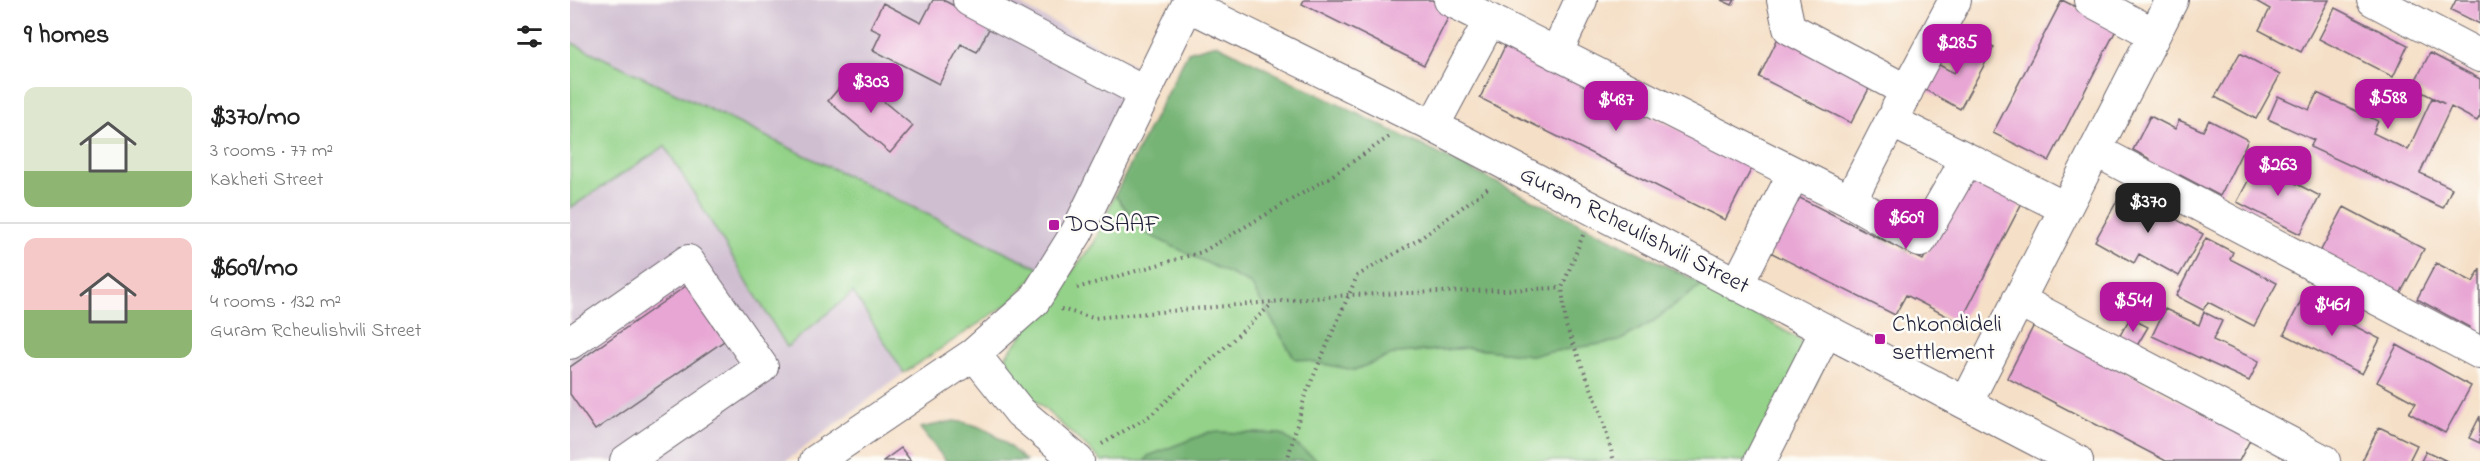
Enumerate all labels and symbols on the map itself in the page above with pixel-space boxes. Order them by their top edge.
pin: $285 [1921,24,1993,75]
pin: $303 [835,63,907,114]
pin: $588 [2352,79,2424,130]
pin: $487 [1580,81,1652,132]
pin: $263 [2242,146,2314,197]
street label: Guram Rcheulishvili Street [1513,158,1755,304]
pin: $370 [2112,183,2184,234]
pin: $609 [1870,199,1942,250]
place label: DOSAAF [1065,208,1160,243]
marker: DOSAAF [1047,218,1061,232]
pin: $541 [2097,282,2169,333]
pin: $461 [2296,286,2368,337]
place label: Chkondideli settlement [1892,308,2002,371]
marker: Chkondideli settlement [1873,332,1887,346]

